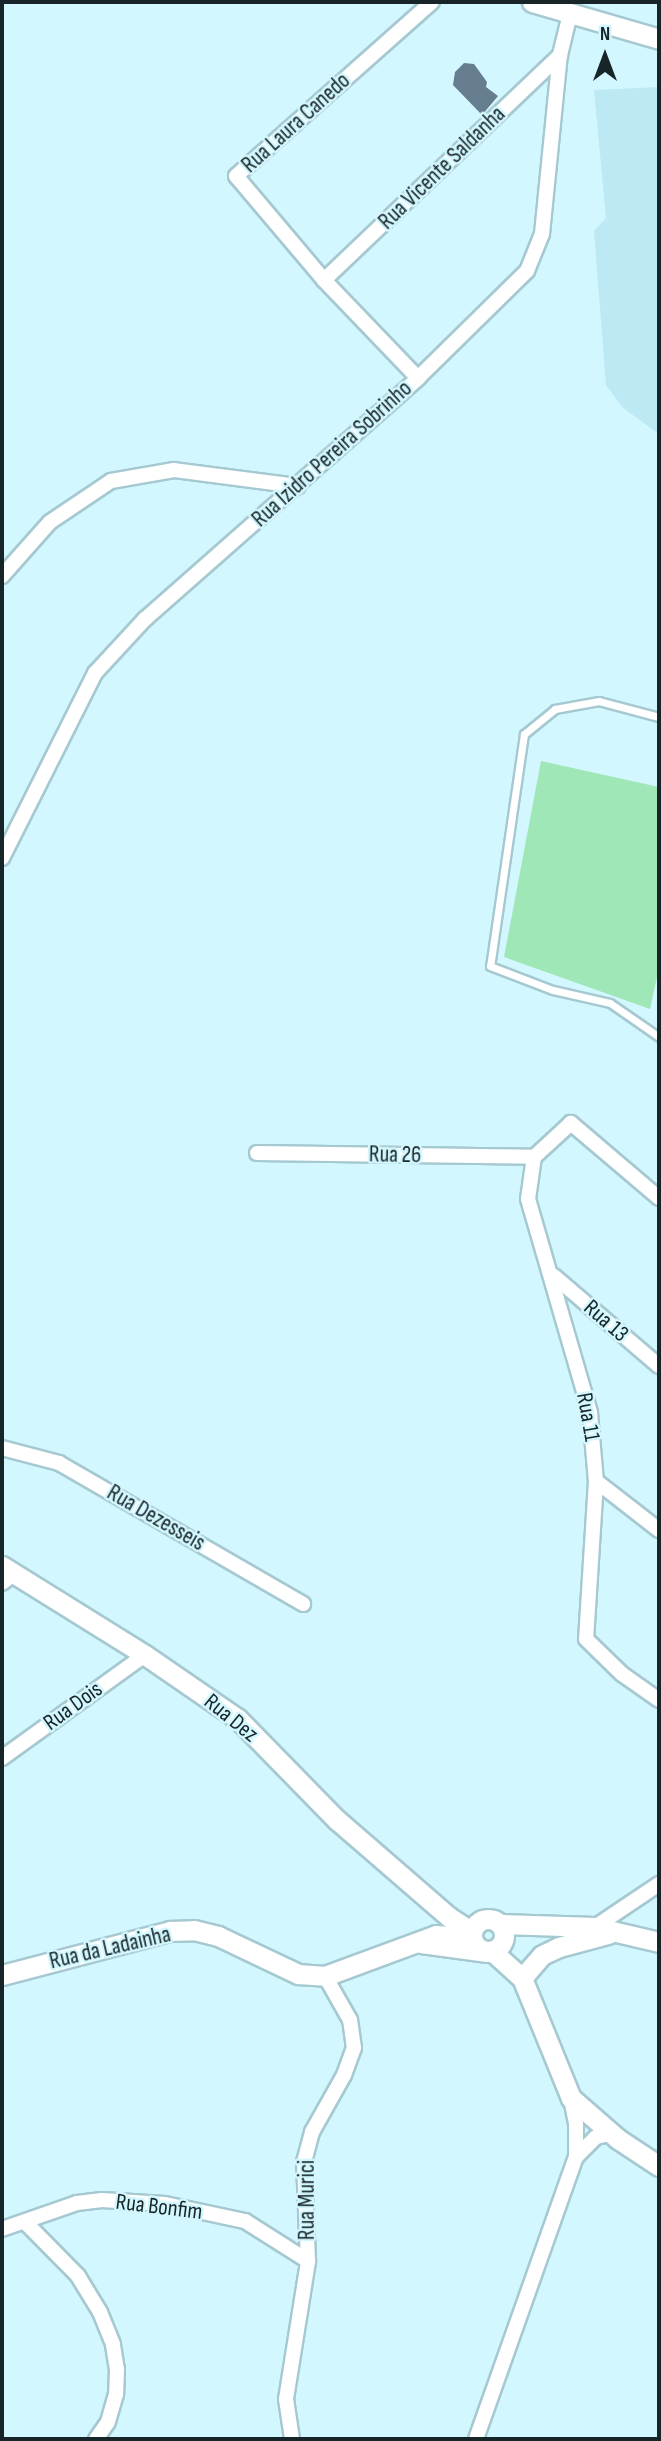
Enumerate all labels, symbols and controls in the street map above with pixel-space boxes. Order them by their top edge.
north arrow [570,21,640,91]
text: N [600,23,610,46]
street label: Rua Laura Canedo [236,67,356,179]
street label: Rua Vicente Saldanha [373,101,511,235]
street label: Rua Izidro Pereira Sobrinho [246,375,418,533]
street label: Rua 26 [369,1141,421,1169]
street label: Rua 13 [578,1294,634,1348]
street label: Rua 11 [570,1391,606,1443]
street label: Rua Dezesseis [102,1479,210,1557]
street label: Rua Dois [38,1675,108,1737]
street label: Rua Dez [198,1688,264,1748]
street label: Rua da Ladainha [47,1921,173,1975]
street label: Rua Murici [293,2160,321,2240]
street label: Rua Bonfim [114,2188,204,2226]

